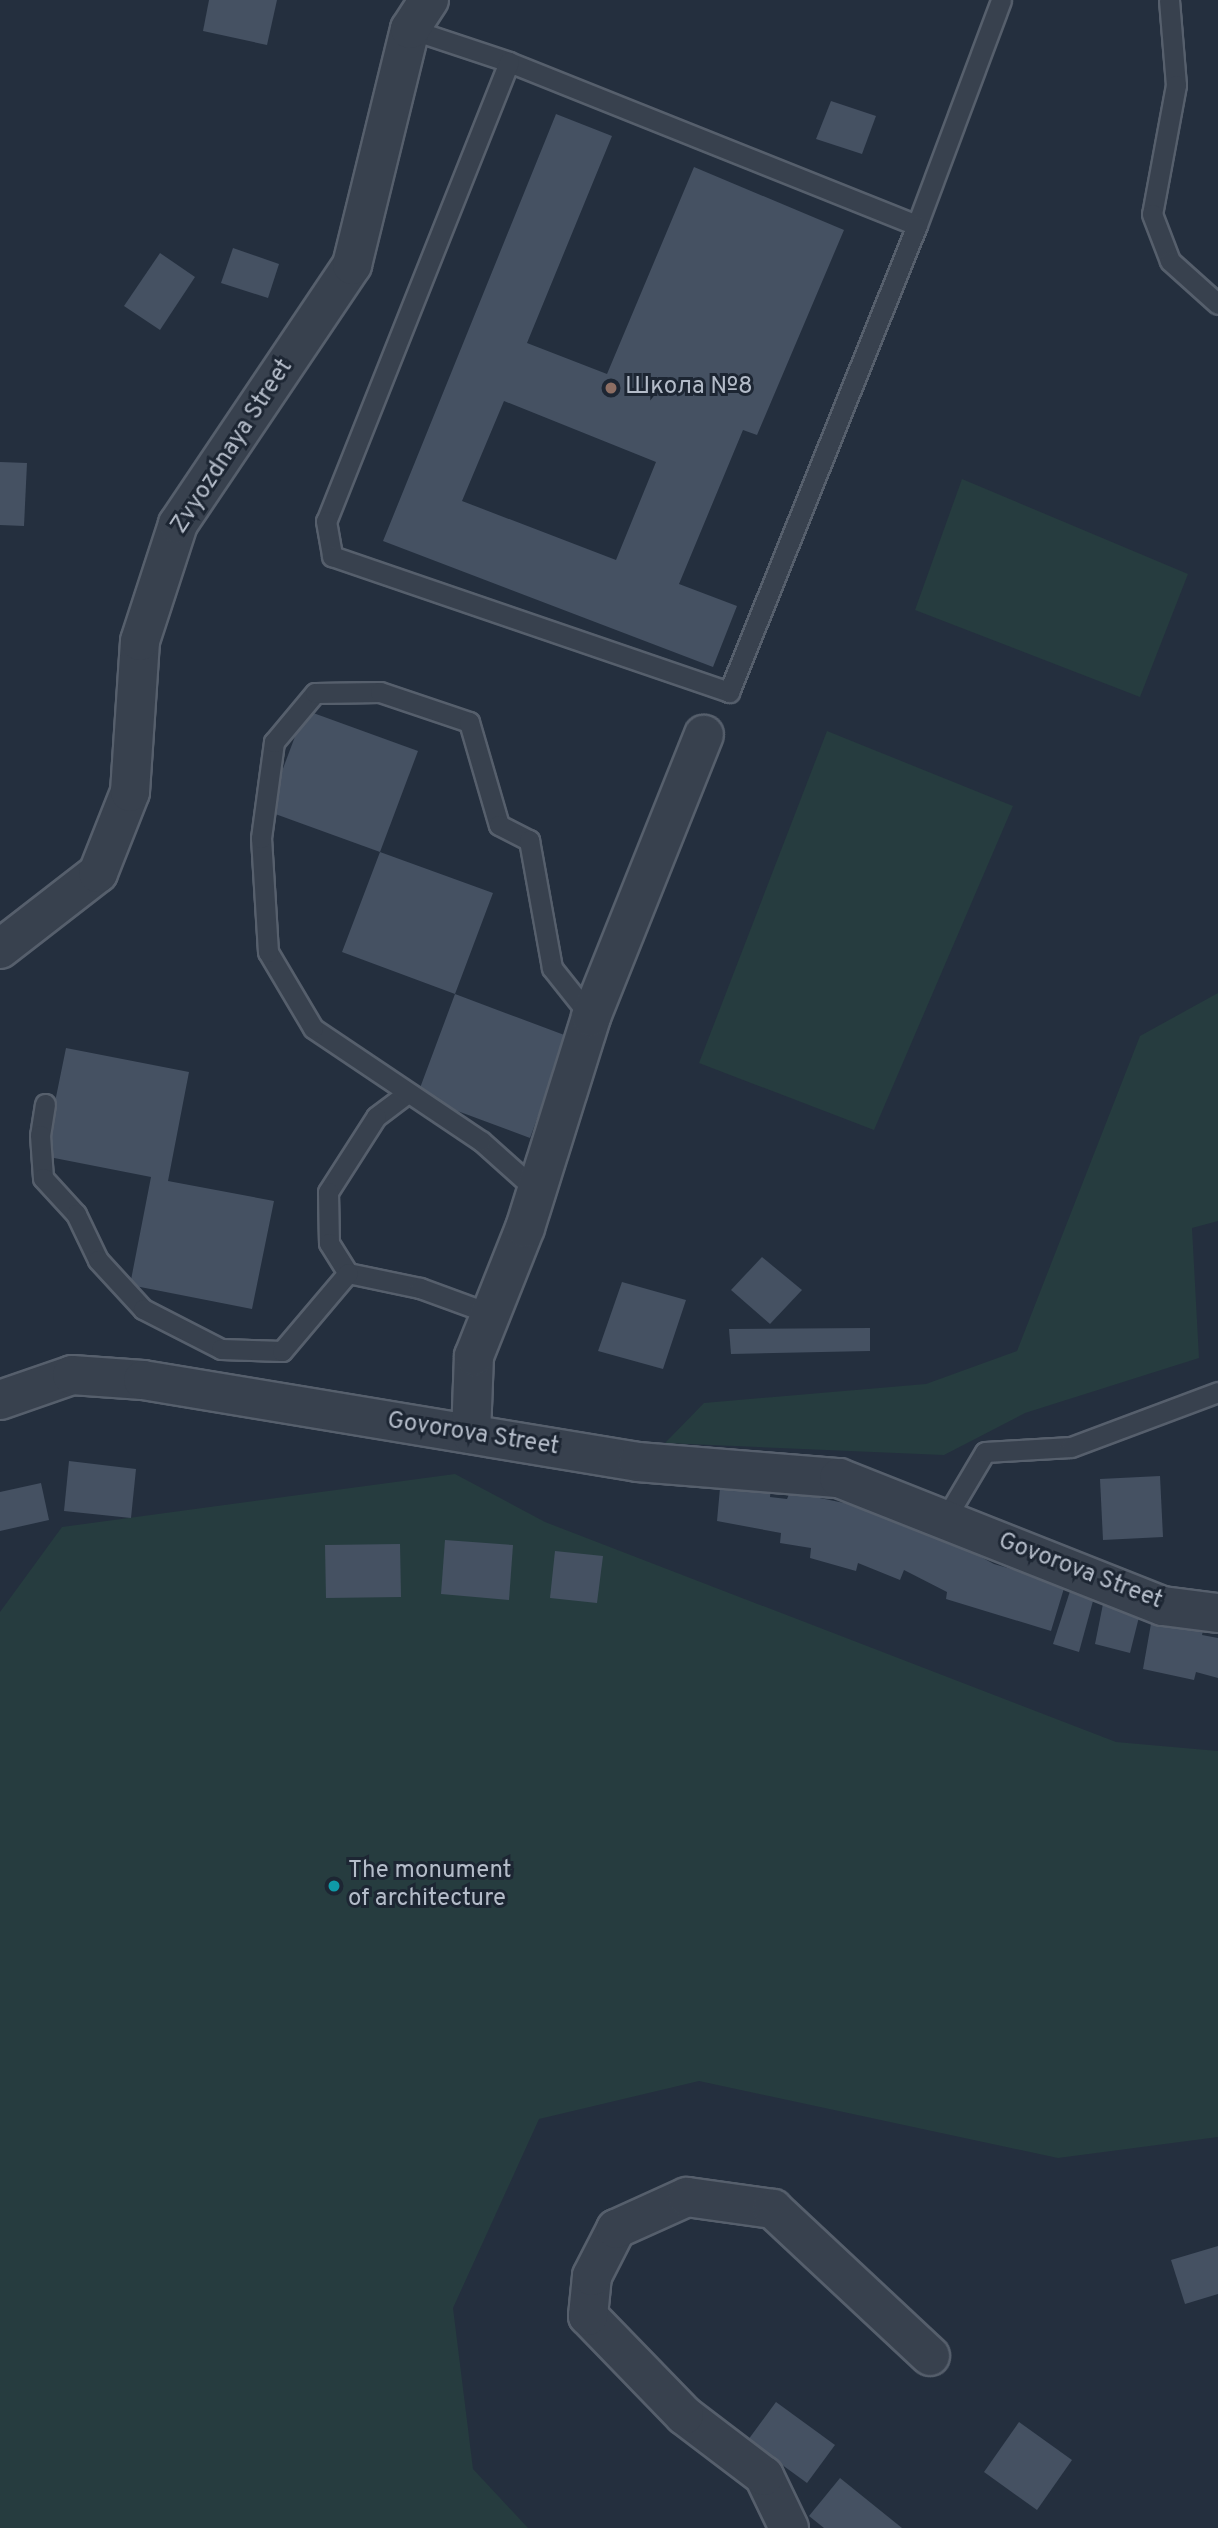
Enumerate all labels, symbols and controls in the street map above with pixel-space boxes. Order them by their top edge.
street label: Zvyozdnaya Street [166,354,300,540]
place label: Школа №8 [625,374,753,402]
marker: Школа №8 [603,380,619,396]
street label: Govorova Street [385,1407,561,1463]
street label: Govorova Street [994,1527,1166,1617]
place label: The monument of architecture [348,1858,512,1914]
marker: The monument of architecture [326,1878,342,1894]

